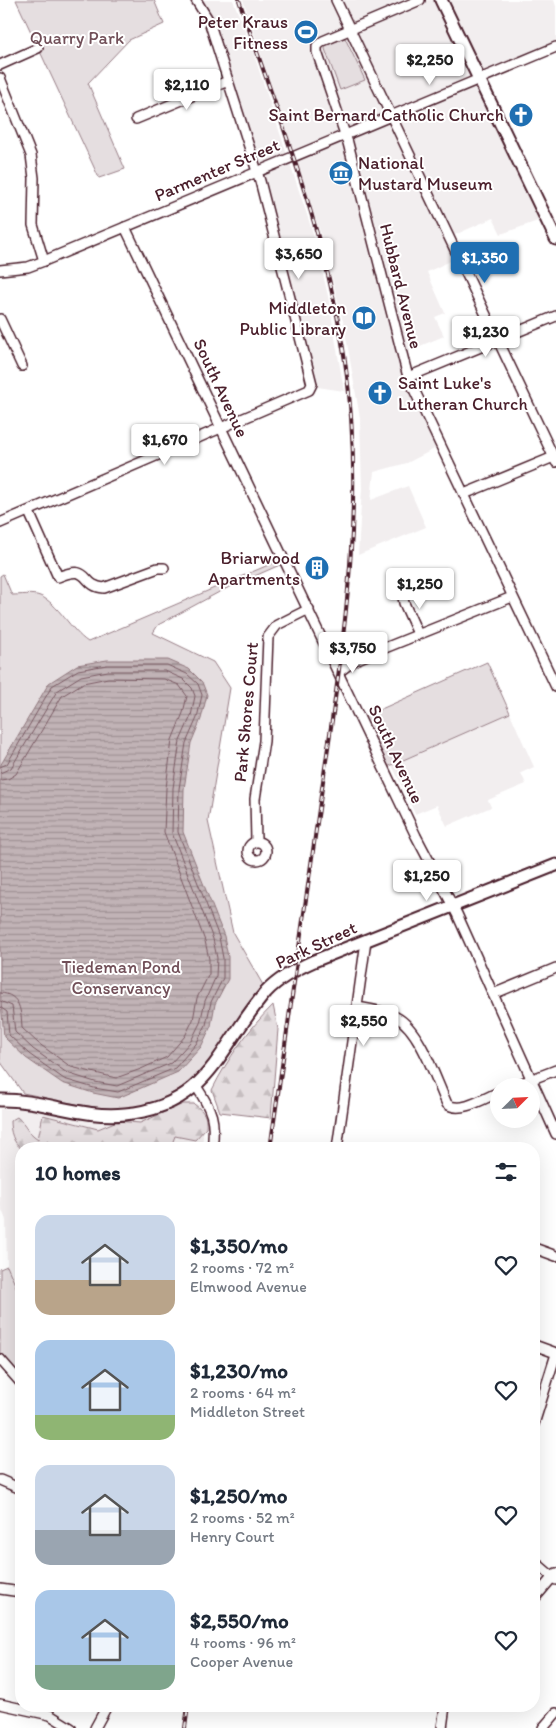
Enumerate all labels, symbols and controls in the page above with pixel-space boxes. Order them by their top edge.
place label: Peter Kraus Fitness [198,11,288,54]
sports icon: Peter Kraus Fitness [293,19,319,45]
park label: Quarry Park [30,27,124,49]
pin: $2,250 [389,44,471,86]
text: $2,250 [407,50,454,69]
pin: $2,110 [146,68,228,111]
text: $2,110 [164,75,210,94]
church icon: Saint Bernard Catholic Church [508,102,534,128]
place label: Saint Bernard Catholic Church [268,104,504,126]
street label: Parmenter Street [151,134,283,206]
place label: National Mustard Museum [358,152,493,195]
museum icon: National Mustard Museum [328,160,354,186]
street label: Hubbard Avenue [375,221,427,351]
pin: $3,650 [258,238,340,280]
pin: $1,350 [444,242,526,284]
text: $3,650 [275,244,323,263]
text: $1,350 [462,248,508,267]
place label: Middleton Public Library [239,297,347,340]
library icon: Middleton Public Library [351,305,377,331]
pin: $1,230 [445,316,527,358]
text: $1,230 [463,322,509,341]
street label: South Avenue [189,335,253,441]
place label: Saint Luke's Lutheran Church [398,372,528,415]
church icon: Saint Luke's Lutheran Church [367,380,393,406]
pin: $1,670 [124,424,206,466]
text: $1,670 [142,430,188,449]
place label: Briarwood Apartments [208,547,300,590]
building icon: Briarwood Apartments [304,555,330,581]
pin: $1,250 [379,568,461,610]
text: $1,250 [397,574,443,593]
pin: $3,750 [312,632,394,674]
text: $3,750 [330,638,376,657]
street label: Park Shores Court [229,641,263,783]
street label: South Avenue [364,701,428,807]
pin: $1,250 [386,860,468,902]
text: $1,250 [404,866,450,885]
street label: Park Street [272,916,360,973]
park label: Tiedeman Pond Conservancy [61,956,181,999]
pin: $2,550 [323,1004,405,1047]
text: $2,550 [341,1011,387,1030]
north arrow [490,1078,540,1128]
map controls [490,1078,540,1128]
icon: filters [492,1158,520,1186]
text: 10 homes [35,1160,121,1185]
text: $1,350/mo [190,1233,288,1258]
icon: home [75,1235,135,1295]
icon: heart [492,1251,520,1279]
text: 2 rooms · 72 m² [190,1258,294,1277]
text: Elmwood Avenue [190,1277,307,1296]
text: $1,230/mo [190,1358,288,1383]
icon: home [75,1360,135,1420]
icon: heart [492,1376,520,1404]
text: 2 rooms · 64 m² [190,1383,296,1402]
text: Middleton Street [190,1402,305,1421]
text: $1,250/mo [190,1483,288,1508]
icon: home [75,1485,135,1545]
icon: heart [492,1501,520,1529]
text: 2 rooms · 52 m² [190,1508,295,1527]
text: Henry Court [190,1527,275,1546]
text: $2,550/mo [190,1608,289,1633]
icon: home [75,1610,135,1670]
icon: heart [492,1626,520,1654]
text: 4 rooms · 96 m² [190,1633,296,1652]
text: Cooper Avenue [190,1652,293,1671]

